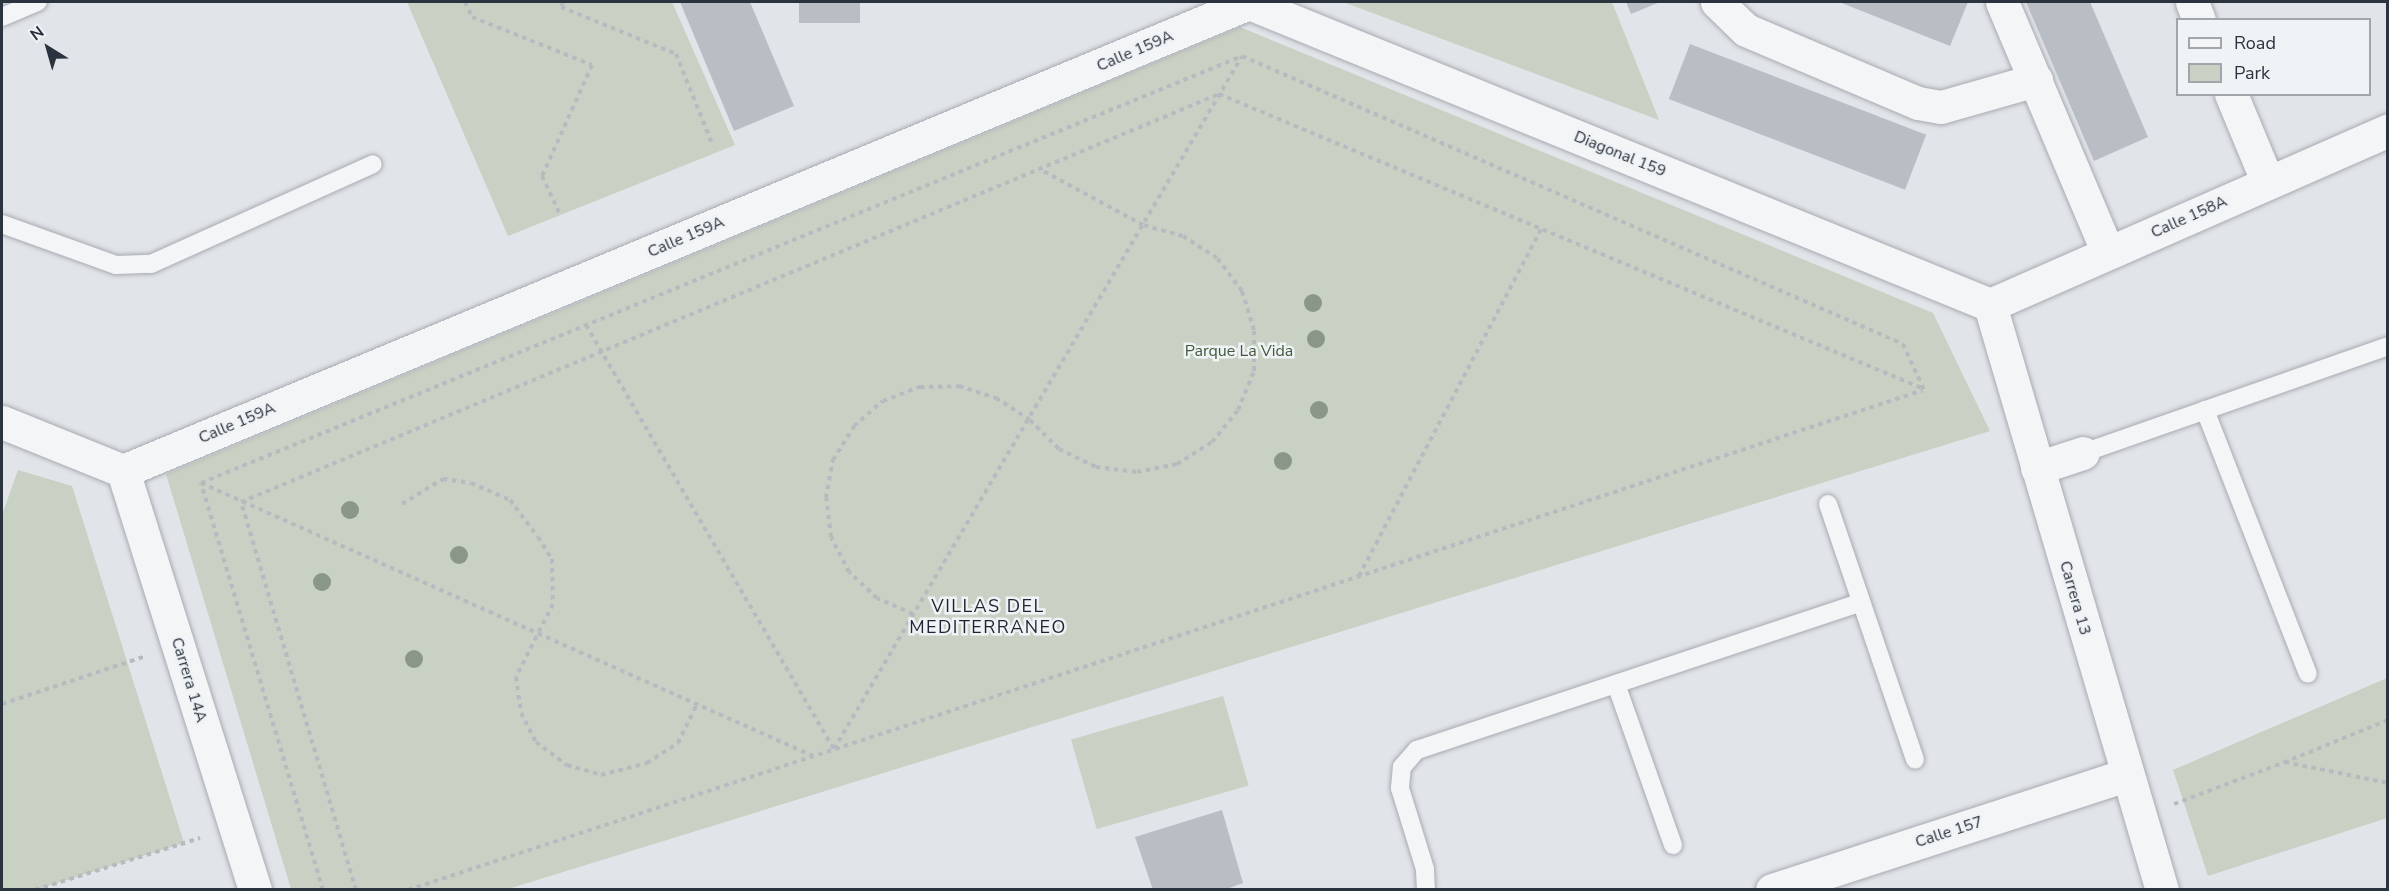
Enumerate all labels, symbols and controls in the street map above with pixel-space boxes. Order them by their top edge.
north arrow [18,18,78,78]
legend [2176,18,2371,96]
text: N [26,21,49,46]
street label: Calle 159A [1094,26,1176,76]
text: Road [2234,31,2276,55]
text: Park [2234,61,2270,85]
street label: Diagonal 159 [1571,127,1669,181]
street label: Calle 158A [2148,192,2230,242]
street label: Calle 159A [645,212,727,262]
park label: Parque La Vida [1185,341,1293,361]
street label: Calle 159A [196,398,278,448]
street label: Carrera 13 [2055,559,2095,637]
district label: VILLAS DEL MEDITERRANEO [909,596,1067,638]
street label: Carrera 14A [167,635,211,725]
street label: Calle 157 [1913,812,1985,852]

